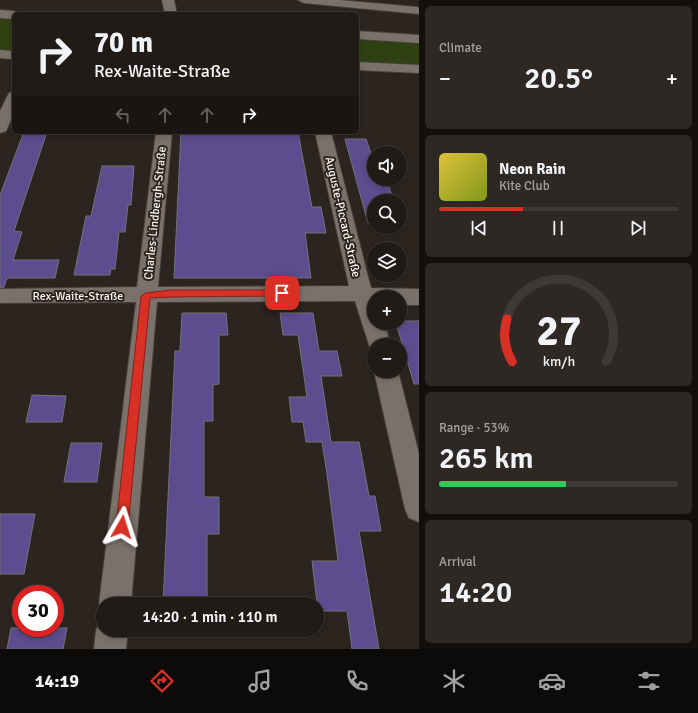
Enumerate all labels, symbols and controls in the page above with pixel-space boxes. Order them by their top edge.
text: 70 m [94,26,153,60]
icon: right [28,28,80,80]
text: Climate [439,40,482,56]
text: Rex-Waite-Straße [94,60,230,82]
text: 20.5° [524,60,593,97]
text: − [439,65,451,92]
text: + [666,65,678,92]
icon: left [112,104,134,126]
icon: ahead [154,104,176,126]
icon: ahead [196,104,218,126]
icon: right [238,104,260,126]
street label: Charles-Lindbergh-Straße [141,146,170,280]
map controls [367,146,407,378]
button: sound [367,146,407,186]
street label: Auguste-Piccard-Straße [321,155,364,279]
text: Neon Rain [499,160,566,178]
text: Kite Club [499,178,550,194]
button: search [367,194,407,234]
icon: previous [468,217,490,239]
icon: pause [547,217,569,239]
icon: next [627,217,649,239]
button: layers [367,242,407,282]
pin [265,276,299,310]
icon: arrive [271,282,293,304]
street label: Rex-Waite-Straße [33,289,123,304]
button: + [367,290,407,330]
text: 27 [536,306,581,357]
button: − [367,338,407,378]
text: km/h [542,353,575,370]
text: Range · 53% [439,420,509,436]
text: 265 km [439,440,534,477]
position arrow [101,506,143,548]
text: Arrival [439,554,476,570]
text: 14:20 [439,574,512,611]
speed limit sign: 30 [12,585,64,637]
text: 14:20 · 1 min · 110 m [143,608,277,626]
icon: directions [148,667,176,695]
icon: music [246,667,274,695]
icon: phone [343,667,371,695]
icon: climate [440,667,468,695]
icon: car [538,667,566,695]
icon: filters [635,667,663,695]
text: 14:19 [35,670,79,692]

